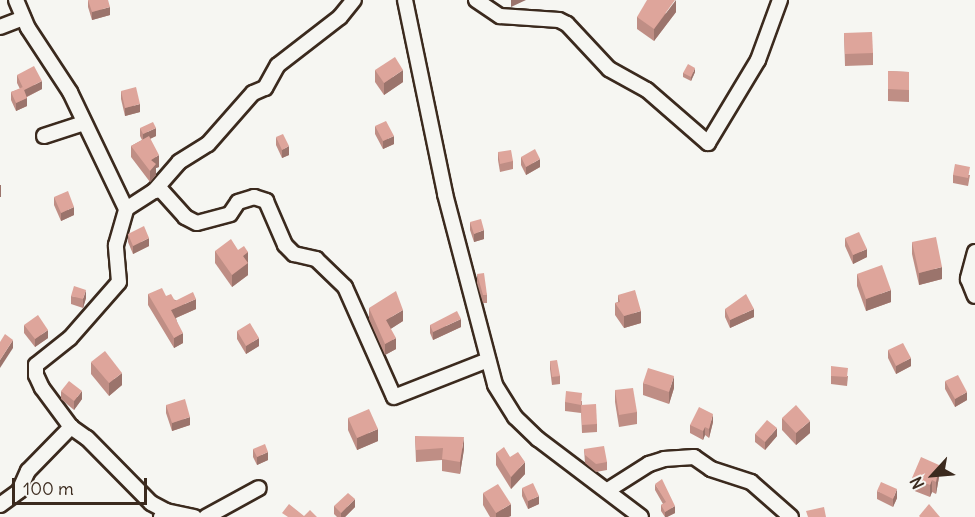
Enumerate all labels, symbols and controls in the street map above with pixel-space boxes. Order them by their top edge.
north arrow [903,445,963,505]
scale bar [15,466,150,504]
text: N [905,474,928,492]
text: 100 m [23,477,74,500]

